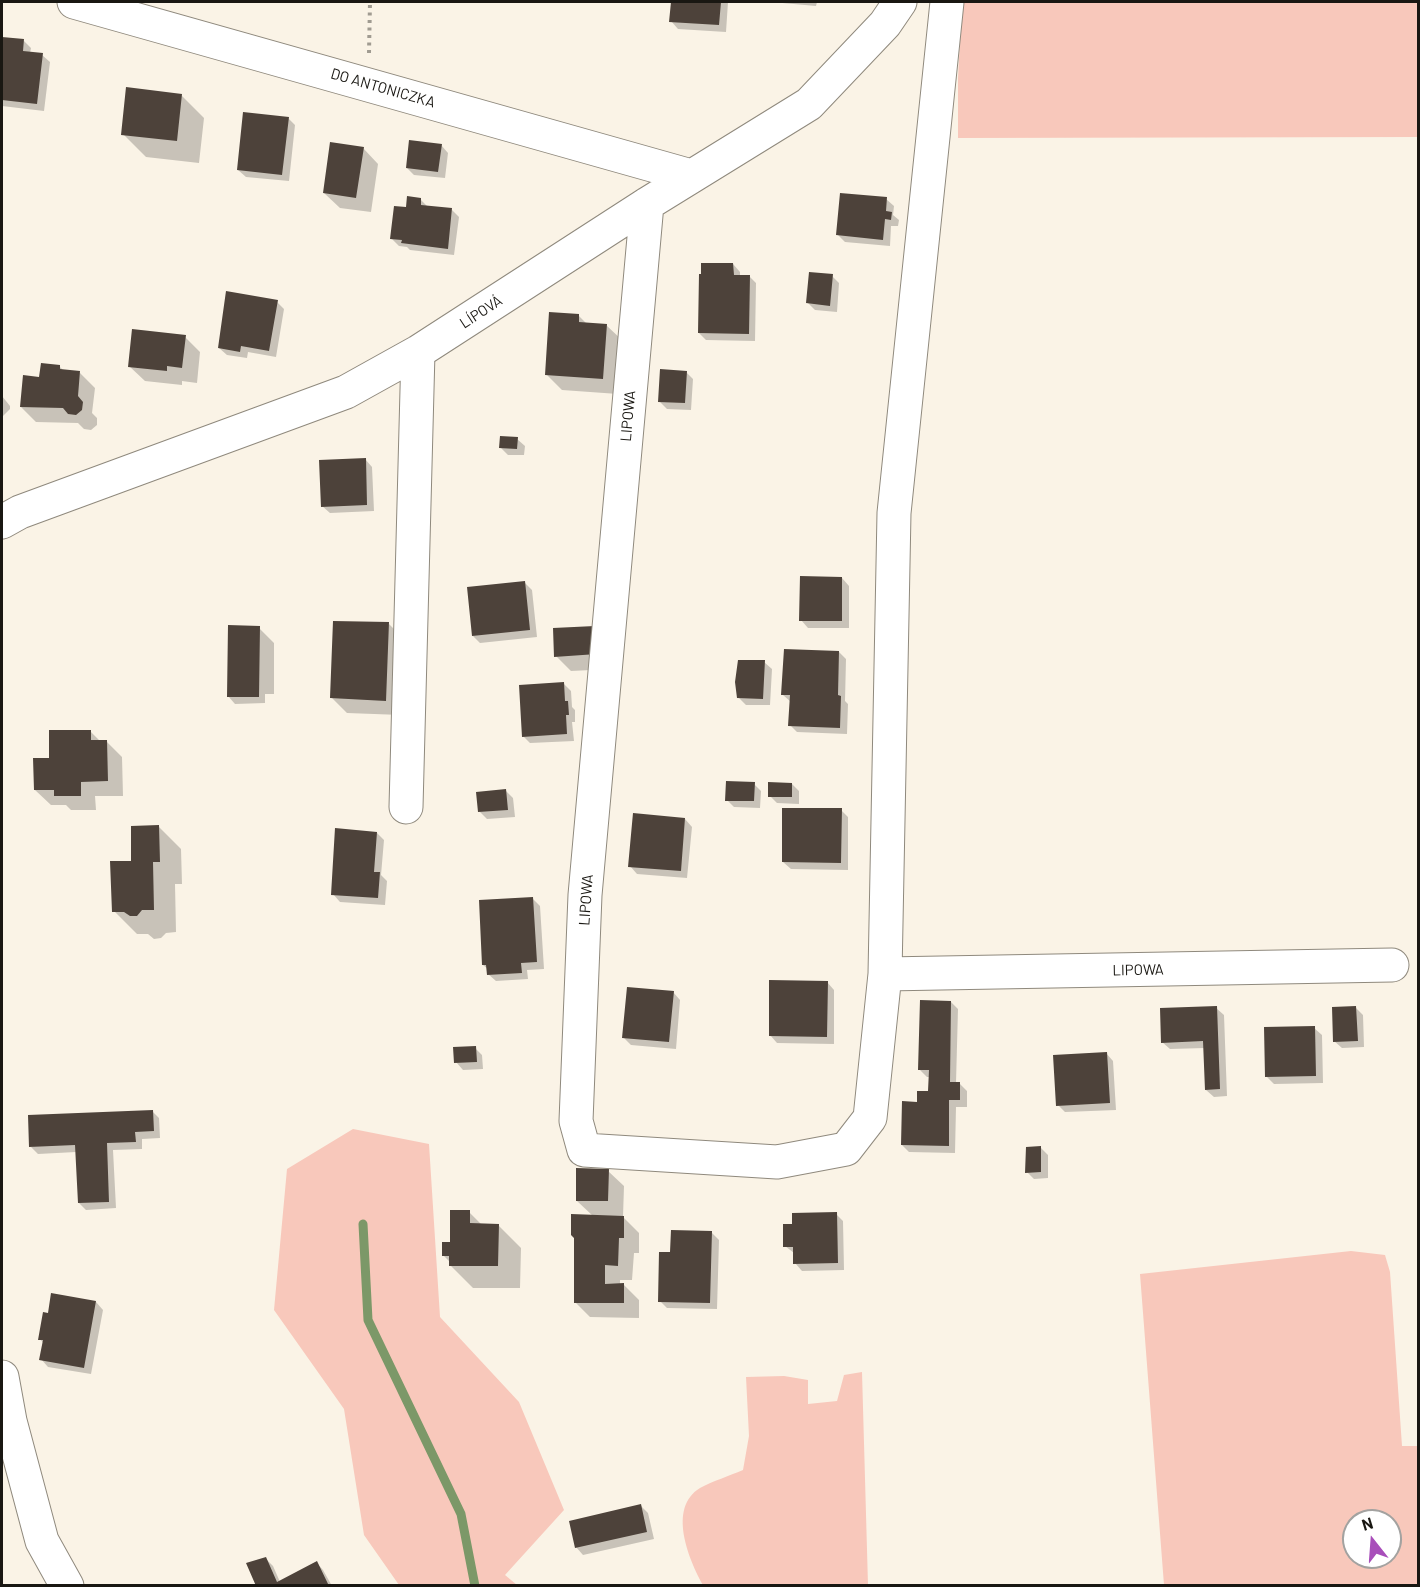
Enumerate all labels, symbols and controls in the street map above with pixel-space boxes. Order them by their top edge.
street label: DO ANTONICZKA [329,64,437,112]
street label: LÍPOVÁ [456,292,506,332]
street label: LIPOWA [617,390,639,442]
street label: LIPOWA [575,874,597,926]
street label: LIPOWA [1112,961,1164,979]
north arrow [1342,1509,1402,1569]
text: N [1359,1513,1375,1534]

